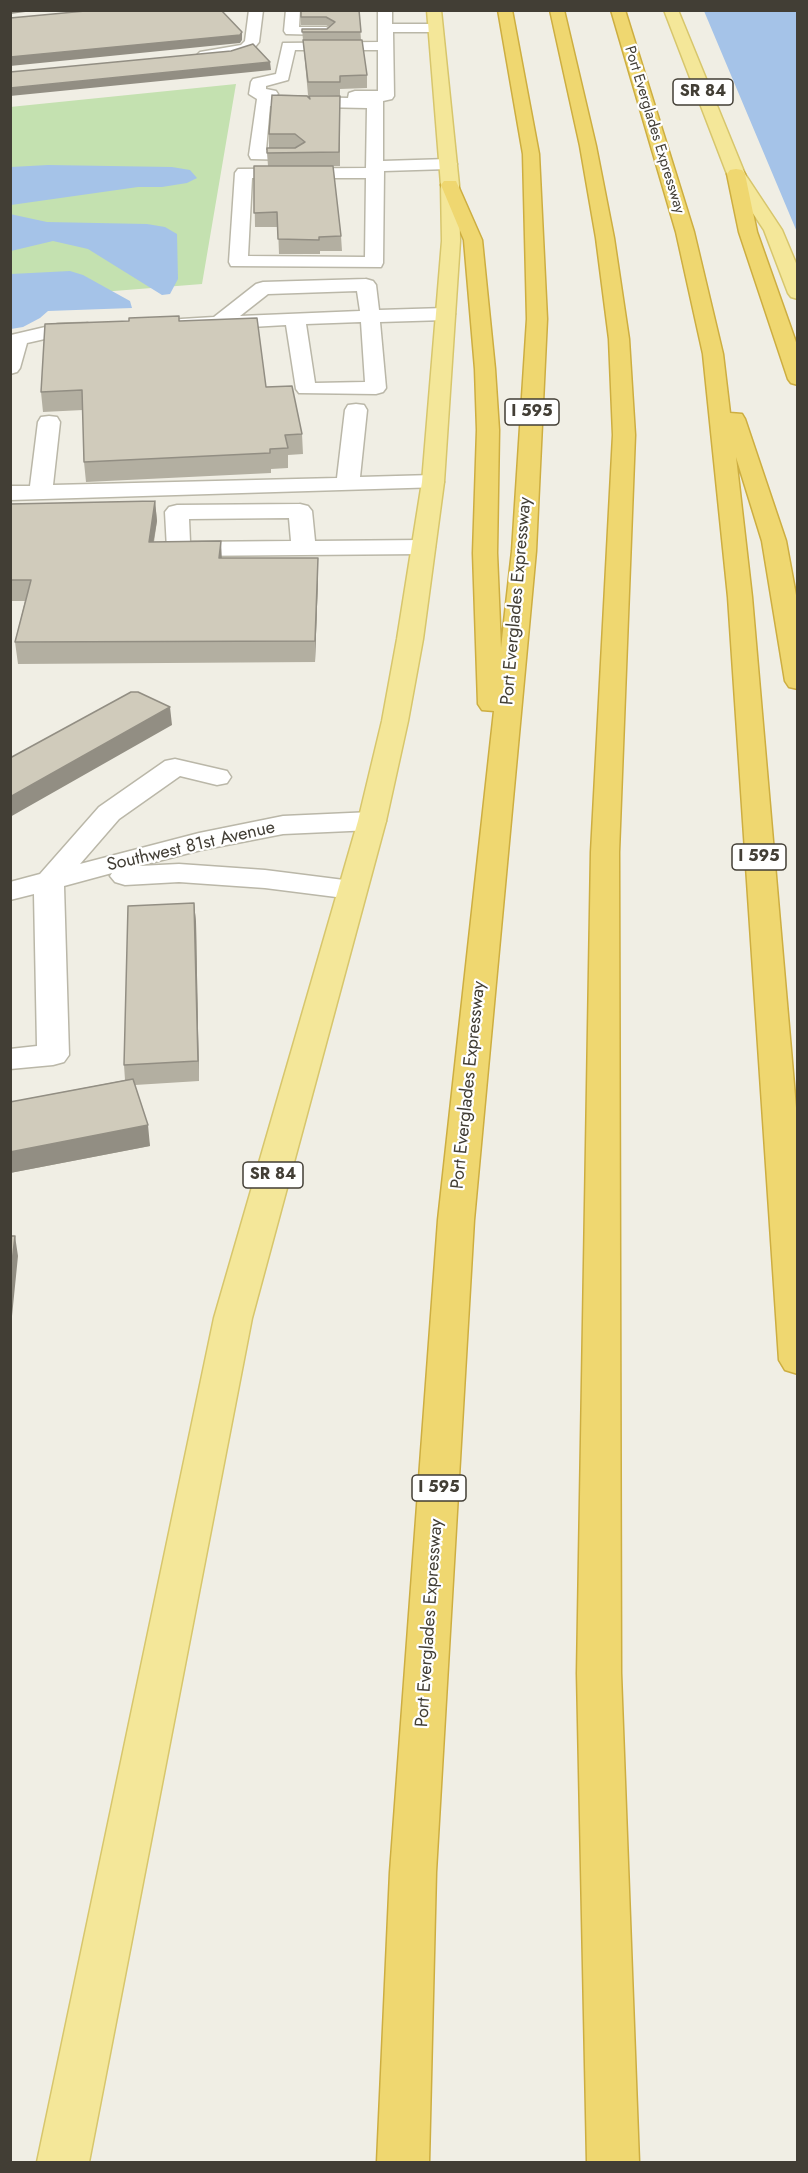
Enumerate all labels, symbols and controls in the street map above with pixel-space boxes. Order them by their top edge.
street label: Port Everglades Expressway [620,44,688,216]
road number: SR 84 [673,79,733,105]
road number: I 595 [505,399,559,425]
street label: Port Everglades Expressway [497,496,537,706]
street label: Southwest 81st Avenue [105,817,277,877]
road number: I 595 [732,844,786,870]
street label: Port Everglades Expressway [447,980,491,1190]
road number: SR 84 [243,1162,303,1188]
road number: I 595 [412,1475,466,1501]
street label: Port Everglades Expressway [412,1518,448,1728]

